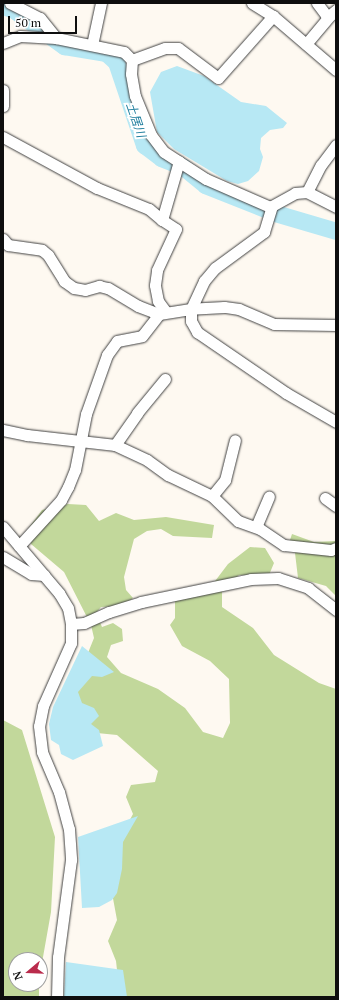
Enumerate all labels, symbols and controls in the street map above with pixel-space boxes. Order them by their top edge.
scale bar [10,8,79,34]
text: 50 m [15,15,41,30]
water label: 土居川 [123,101,149,139]
north arrow [8,952,48,992]
text: N [10,969,26,982]

